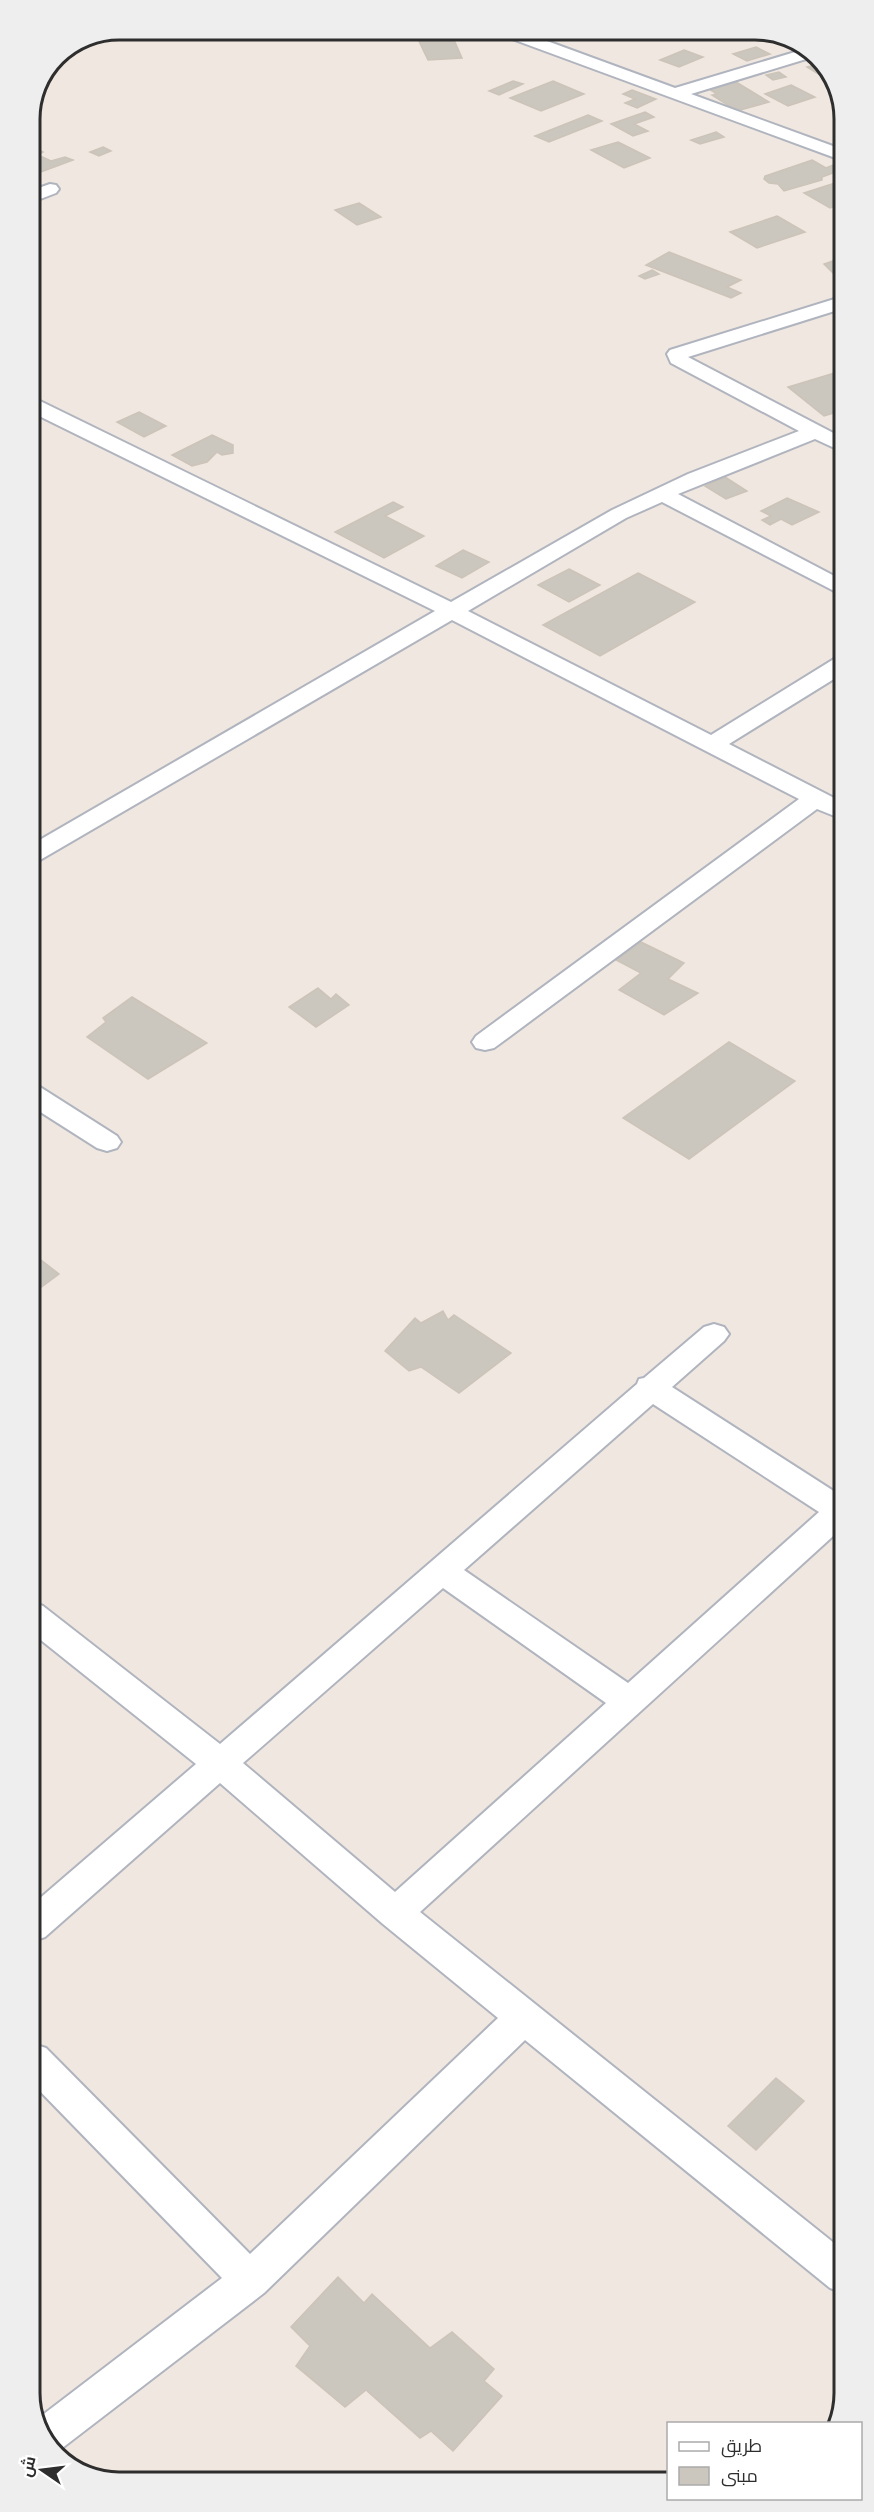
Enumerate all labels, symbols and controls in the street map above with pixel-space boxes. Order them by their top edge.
legend [667,2422,862,2500]
text: طريق [721,2435,762,2458]
north arrow [12,2440,72,2500]
text: ش [16,2454,40,2479]
text: مبنى [721,2465,758,2487]

